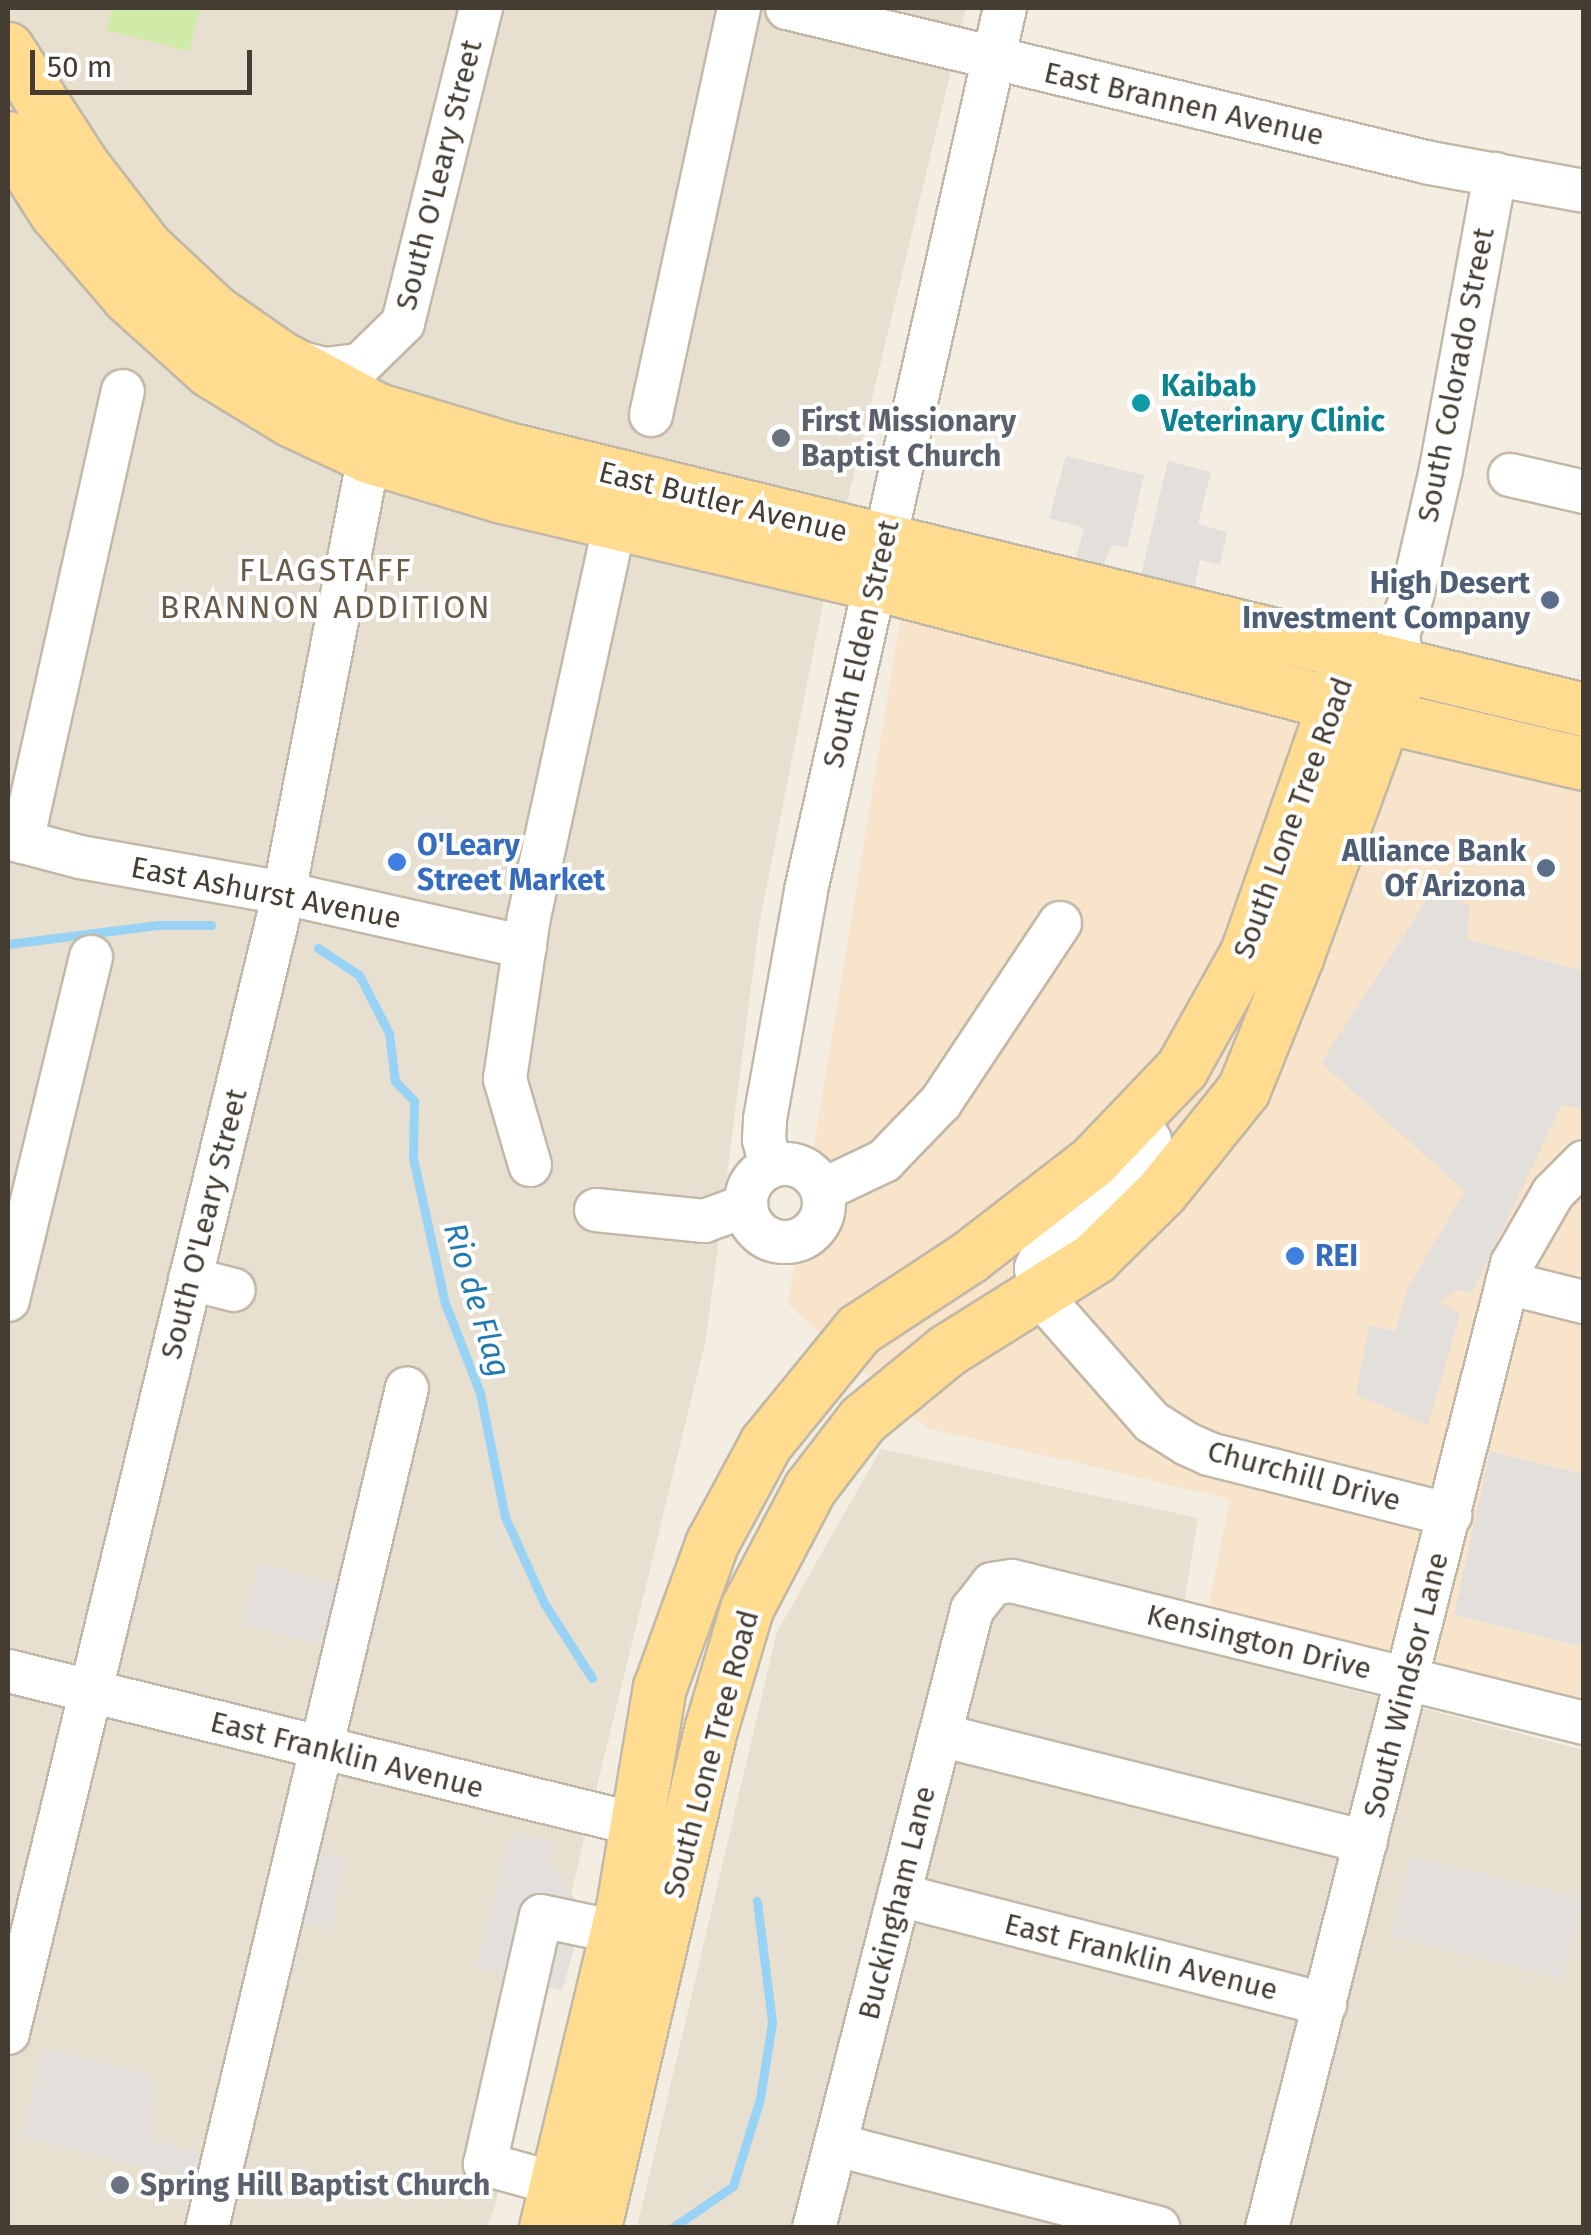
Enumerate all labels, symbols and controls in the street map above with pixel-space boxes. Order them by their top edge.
scale bar [35,30,258,92]
street label: South O'Leary Street [388,36,490,314]
text: 50 m [47,49,112,85]
street label: East Brannen Avenue [1041,54,1327,154]
street label: South Colorado Street [1410,225,1502,525]
place label: Kaibab Veterinary Clinic [1161,368,1385,438]
marker: Kaibab Veterinary Clinic [1130,392,1152,414]
place label: First Missionary Baptist Church [801,403,1016,474]
marker: First Missionary Baptist Church [770,427,792,449]
street label: East Butler Avenue [595,454,851,550]
street label: South Elden Street [815,517,907,771]
district label: FLAGSTAFF BRANNON ADDITION [160,552,492,627]
place label: High Desert Investment Company [1242,565,1530,636]
marker: High Desert Investment Company [1539,589,1561,611]
street label: South Lone Tree Road [1225,673,1361,963]
place label: O'Leary Street Market [417,827,605,898]
place label: Alliance Bank Of Arizona [1342,833,1526,904]
street label: East Ashurst Avenue [128,849,404,937]
marker: O'Leary Street Market [386,851,408,873]
marker: Alliance Bank Of Arizona [1535,857,1557,879]
street label: South O'Leary Street [153,1085,255,1363]
water label: Rio de Flag [435,1218,519,1382]
place label: REI [1315,1238,1358,1274]
marker: REI [1284,1245,1306,1267]
street label: Churchill Drive [1203,1433,1405,1519]
street label: South Windsor Lane [1356,1548,1456,1822]
street label: Kensington Drive [1143,1597,1375,1687]
street label: South Lone Tree Road [655,1606,767,1902]
street label: East Franklin Avenue [207,1704,487,1806]
street label: Buckingham Lane [851,1782,943,2024]
street label: East Franklin Avenue [1001,1906,1281,2008]
place label: Spring Hill Baptist Church [140,2167,490,2203]
marker: Spring Hill Baptist Church [109,2174,131,2196]

